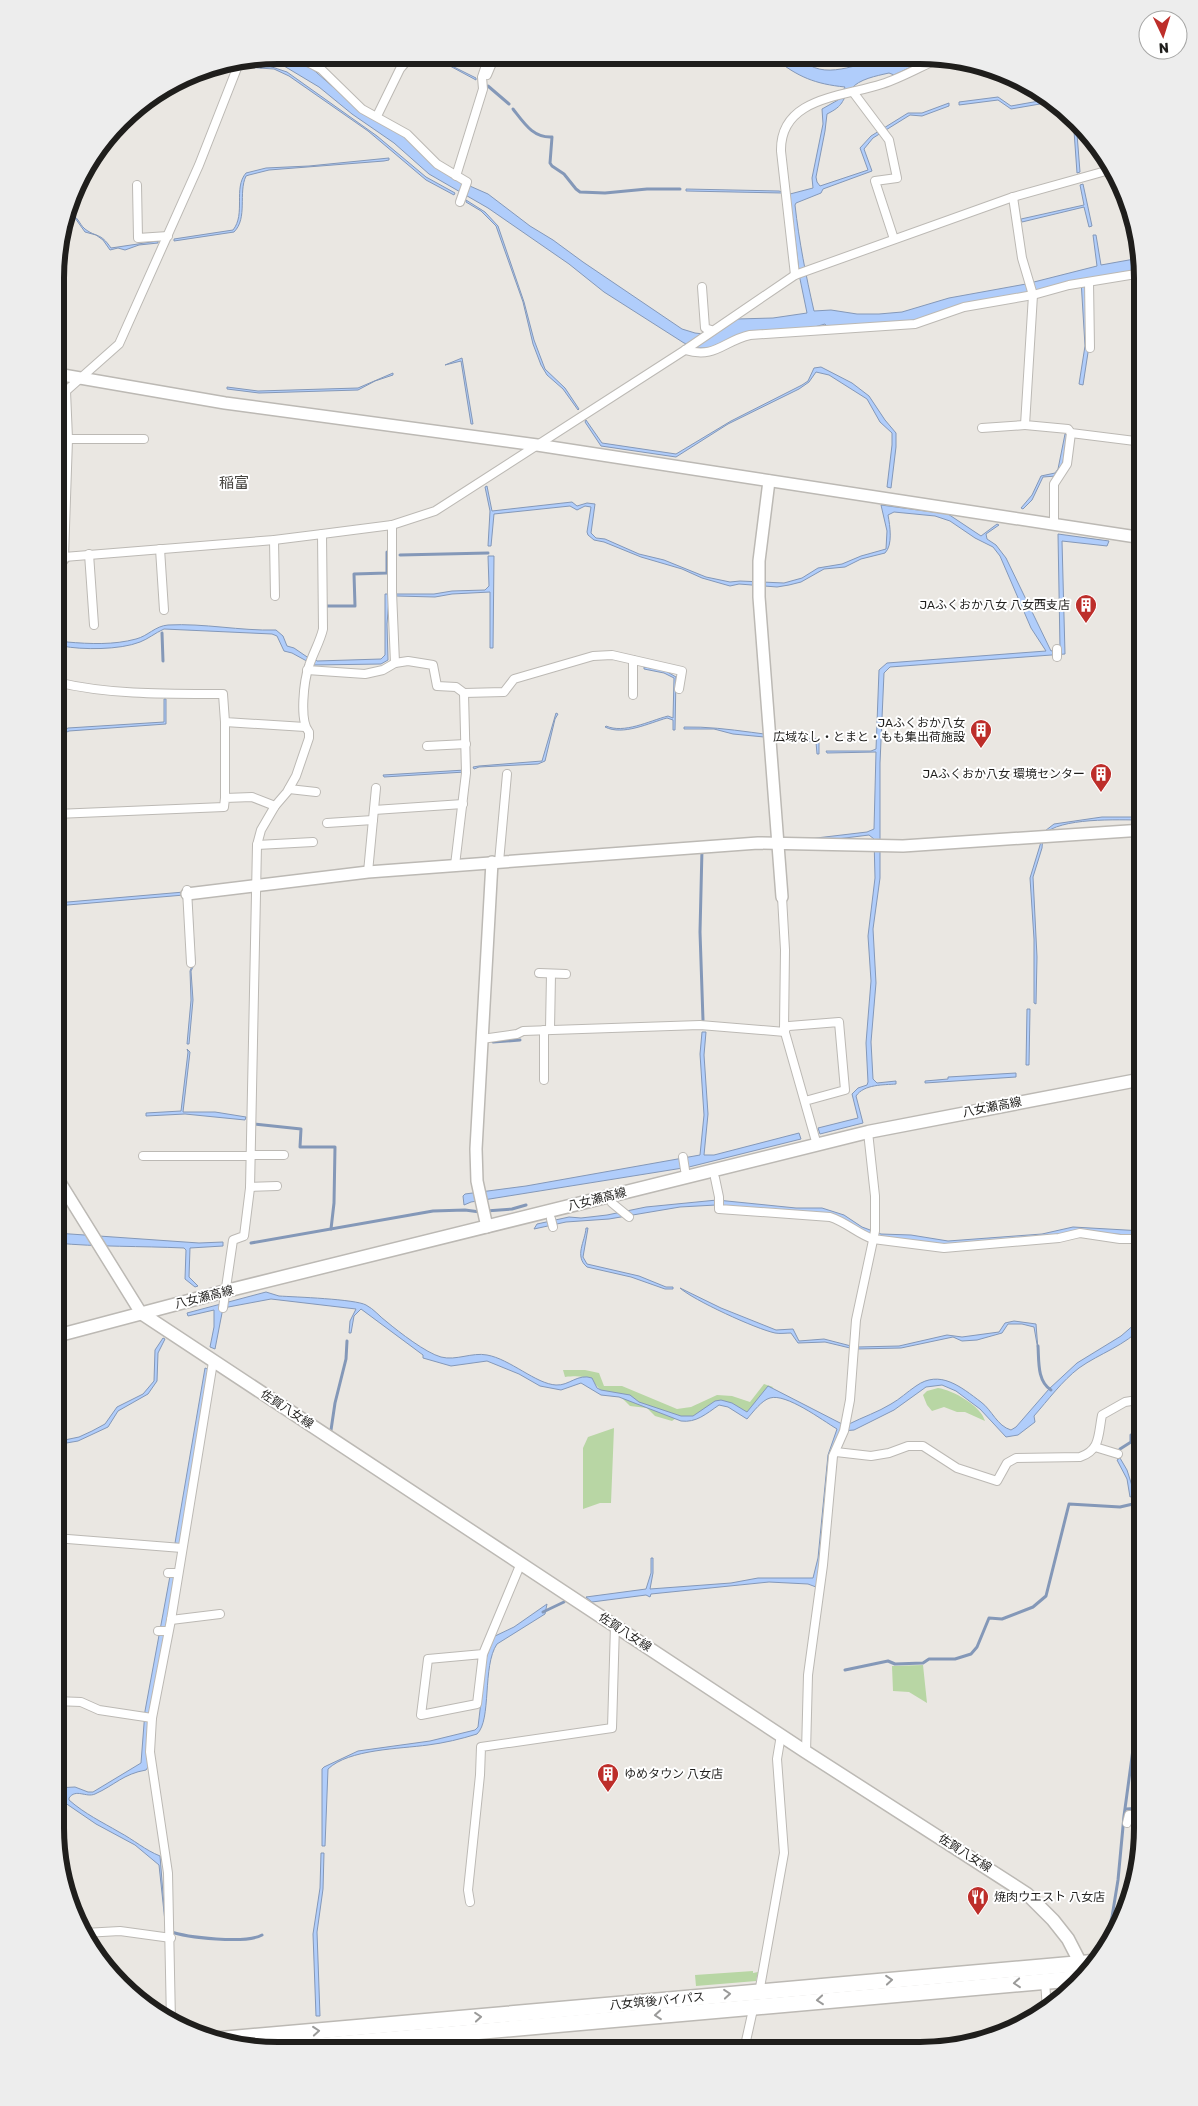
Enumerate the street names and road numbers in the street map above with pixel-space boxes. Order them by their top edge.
street label: 八女瀬高線 [961,1094,1023,1120]
street label: 八女瀬高線 [566,1185,628,1213]
street label: 八女瀬高線 [173,1283,235,1311]
street label: 佐賀八女線 [258,1387,316,1431]
street label: 佐賀八女線 [596,1610,654,1654]
street label: 佐賀八女線 [936,1831,994,1875]
street label: 八女筑後バイパス [609,1990,705,2012]

